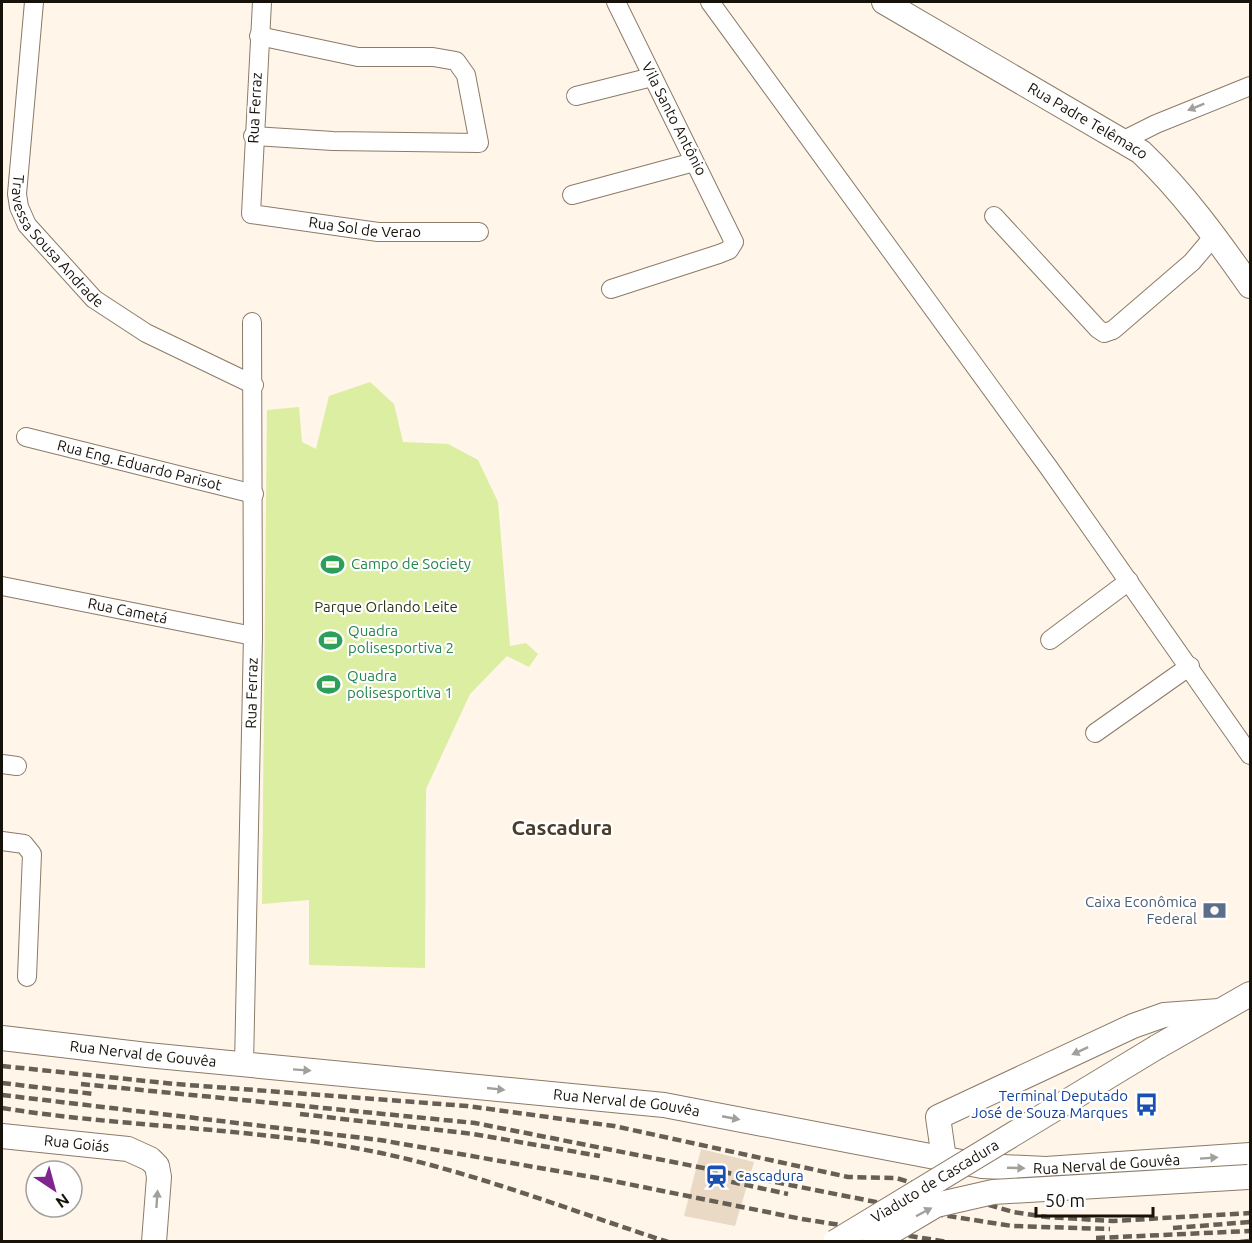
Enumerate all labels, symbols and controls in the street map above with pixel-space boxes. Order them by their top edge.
street label: Vila Santo Antônio [639,59,710,178]
street label: Rua Ferraz [244,72,265,144]
street label: Rua Padre Telêmaco [1025,79,1152,162]
one-way arrow [1187,103,1205,112]
street label: Travessa Sousa Andrade [9,174,107,311]
street label: Rua Sol de Verao [307,213,421,240]
street label: Rua Eng. Eduardo Parisot [56,436,224,494]
sports icon: Campo de Society [320,551,346,577]
place label: Campo de Society [351,555,471,572]
street label: Rua Cametá [86,594,169,627]
park label: Parque Orlando Leite [314,598,458,615]
place label: Quadra polisesportiva 2 [348,622,454,656]
sports icon: Quadra polisesportiva 2 [317,627,343,653]
street label: Rua Ferraz [242,657,261,729]
place label: Quadra polisesportiva 1 [347,667,453,701]
sports icon: Quadra polisesportiva 1 [316,672,342,698]
district label: Cascadura [512,815,612,839]
place label: Caixa Econômica Federal [1085,893,1197,927]
bank icon: Caixa Econômica Federal [1202,898,1228,924]
street label: Rua Nerval de Gouvêa [69,1037,217,1070]
one-way arrow [1070,1046,1088,1056]
one-way arrow [292,1065,311,1074]
one-way arrow [487,1084,506,1094]
street label: Rua Nerval de Gouvêa [553,1085,701,1120]
place label: Terminal Deputado José de Souza Marques [971,1087,1128,1121]
bus stop icon: Terminal Deputado José de Souza Marques [1133,1092,1159,1118]
one-way arrow [722,1114,741,1123]
street label: Rua Goiás [43,1131,110,1155]
street label: Viaduto de Cascadura [868,1136,1002,1226]
street label: Rua Nerval de Gouvêa [1033,1151,1181,1177]
one-way arrow [1199,1153,1218,1163]
north arrow [24,1159,84,1219]
station icon: Cascadura [704,1163,730,1189]
one-way arrow [1006,1164,1025,1173]
place label: Cascadura [735,1167,804,1184]
scale bar [1036,1180,1153,1218]
one-way arrow [153,1189,162,1208]
text: N [53,1190,73,1212]
text: 50 m [1045,1190,1085,1210]
one-way arrow [916,1207,933,1217]

